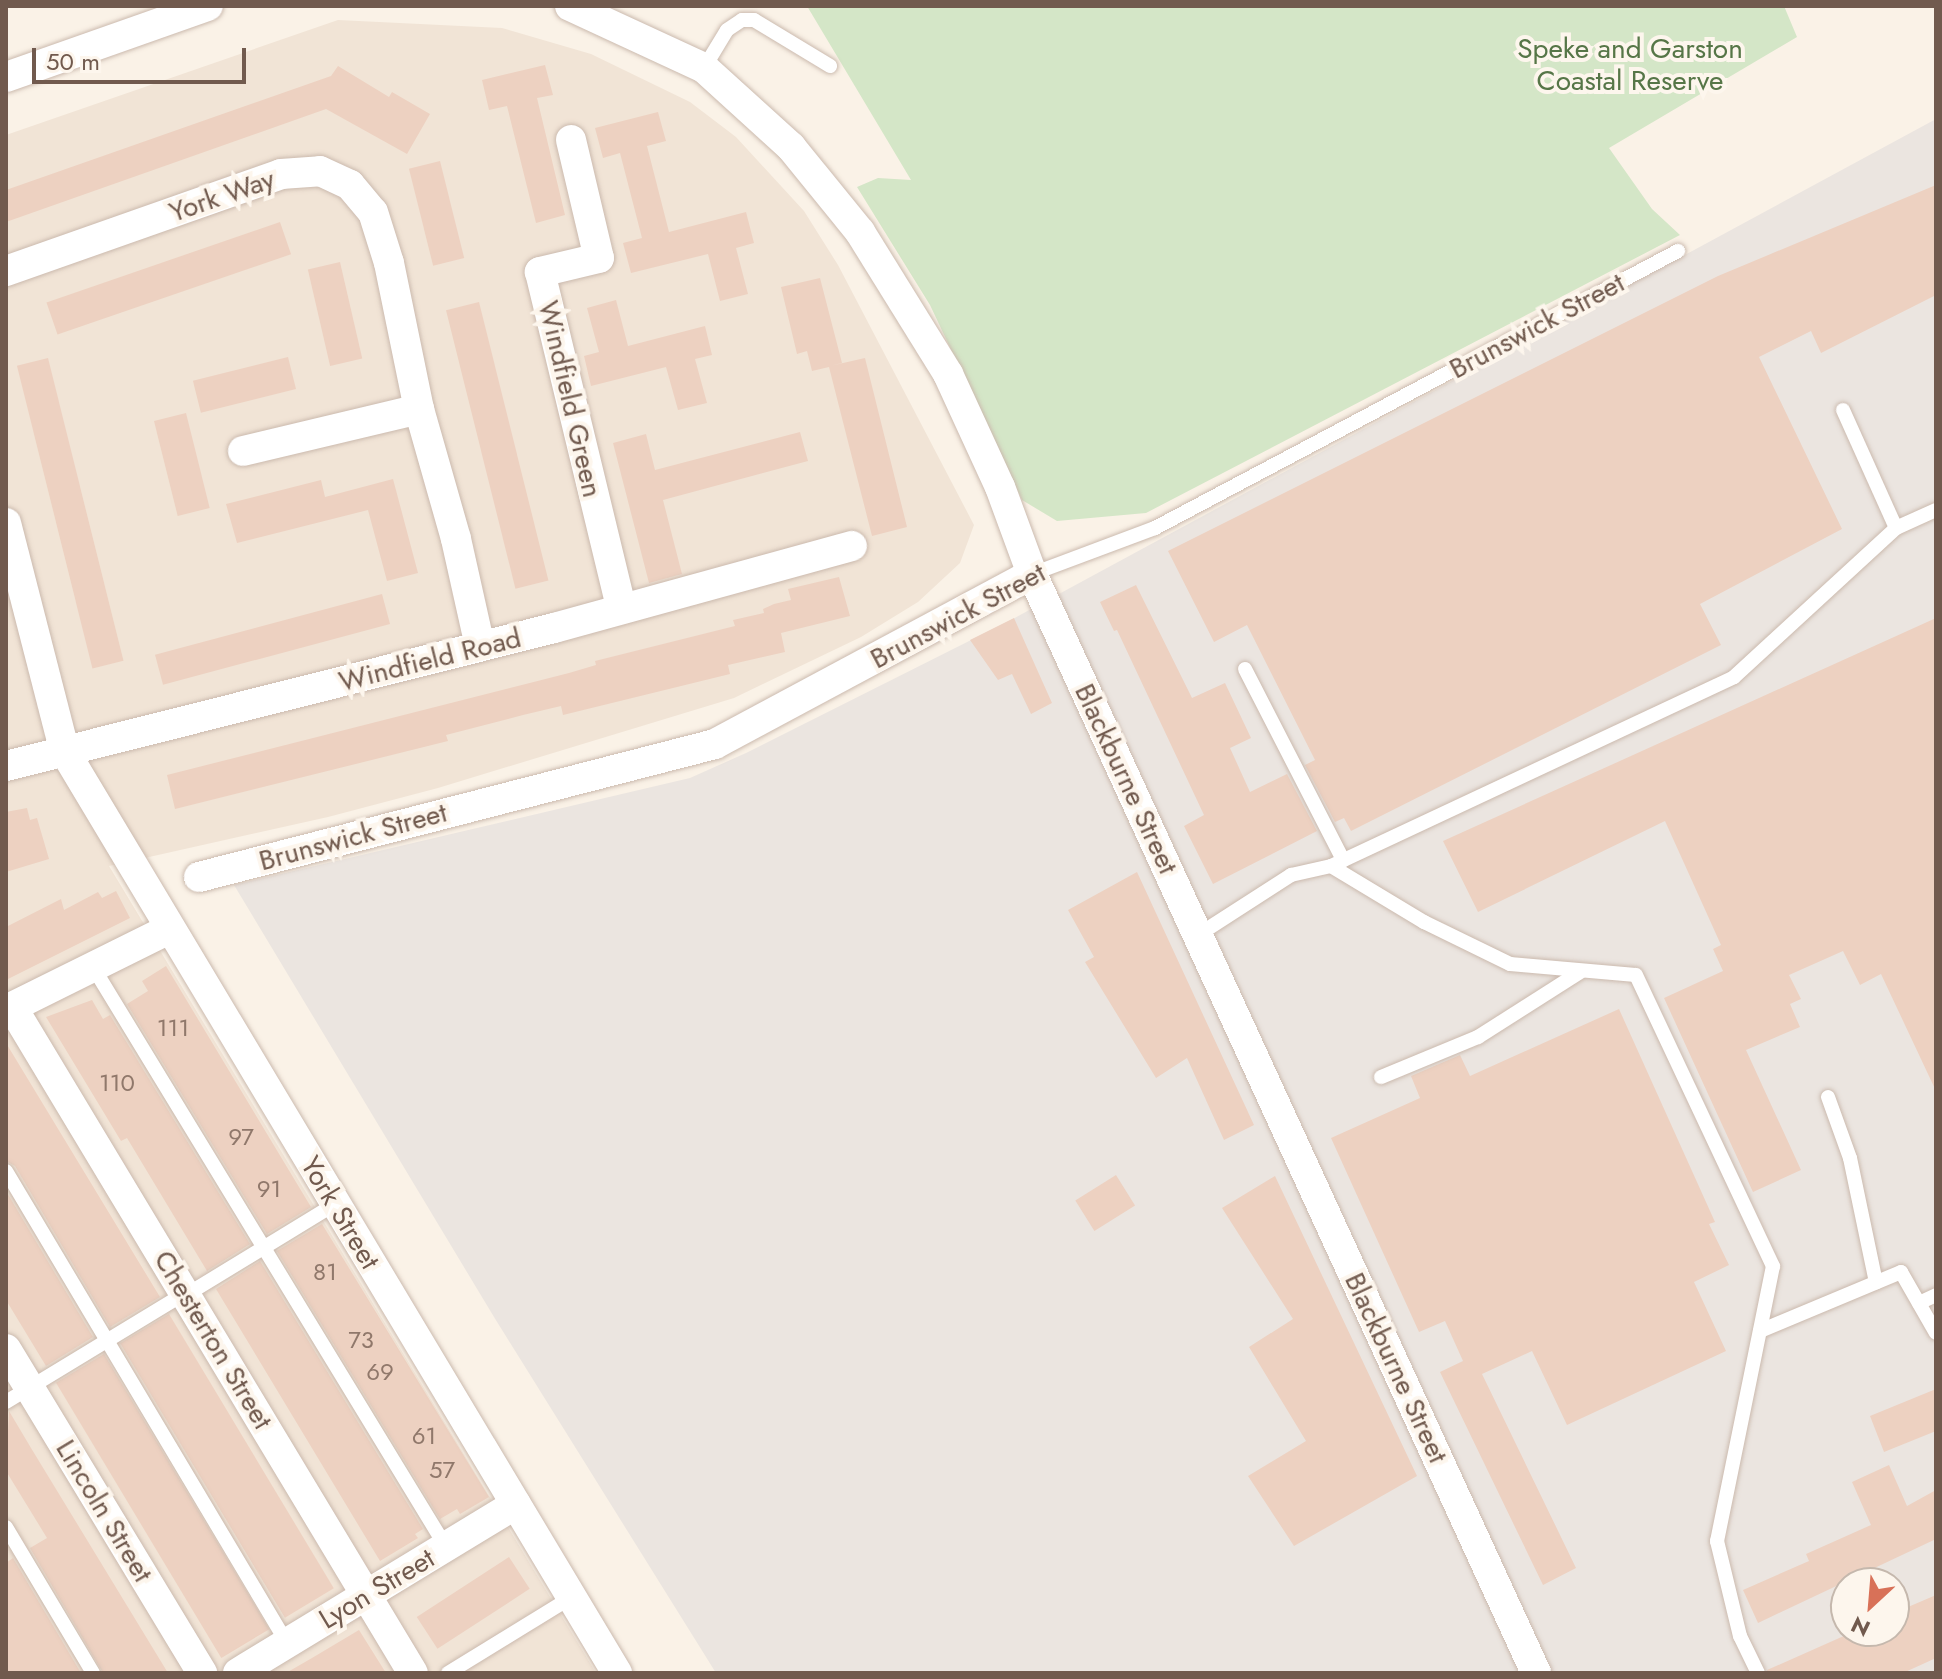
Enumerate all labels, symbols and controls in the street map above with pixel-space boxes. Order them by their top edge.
scale bar [36,32,250,82]
park label: Speke and Garston Coastal Reserve [1517,32,1743,98]
text: 50 m [46,44,100,79]
street label: York Way [165,162,279,230]
street label: Brunswick Street [1444,266,1630,386]
street label: Windfield Green [531,297,609,501]
street label: Brunswick Street [865,556,1051,676]
street label: Windfield Road [335,621,525,699]
street label: Blackburne Street [1067,679,1185,879]
street label: Brunswick Street [255,796,451,878]
house number: 111 [157,1014,189,1042]
house number: 110 [99,1069,135,1097]
house number: 97 [228,1123,254,1151]
street label: York Street [293,1151,387,1275]
house number: 91 [257,1175,281,1203]
street label: Chesterton Street [147,1245,279,1435]
house number: 81 [313,1258,337,1286]
street label: Blackburne Street [1337,1268,1455,1468]
house number: 73 [348,1326,374,1354]
house number: 69 [366,1358,394,1386]
house number: 61 [412,1422,436,1450]
street label: Lincoln Street [48,1434,160,1588]
house number: 57 [429,1456,455,1484]
street label: Lyon Street [313,1542,441,1636]
north arrow [1830,1567,1910,1647]
text: N [1845,1609,1875,1645]

